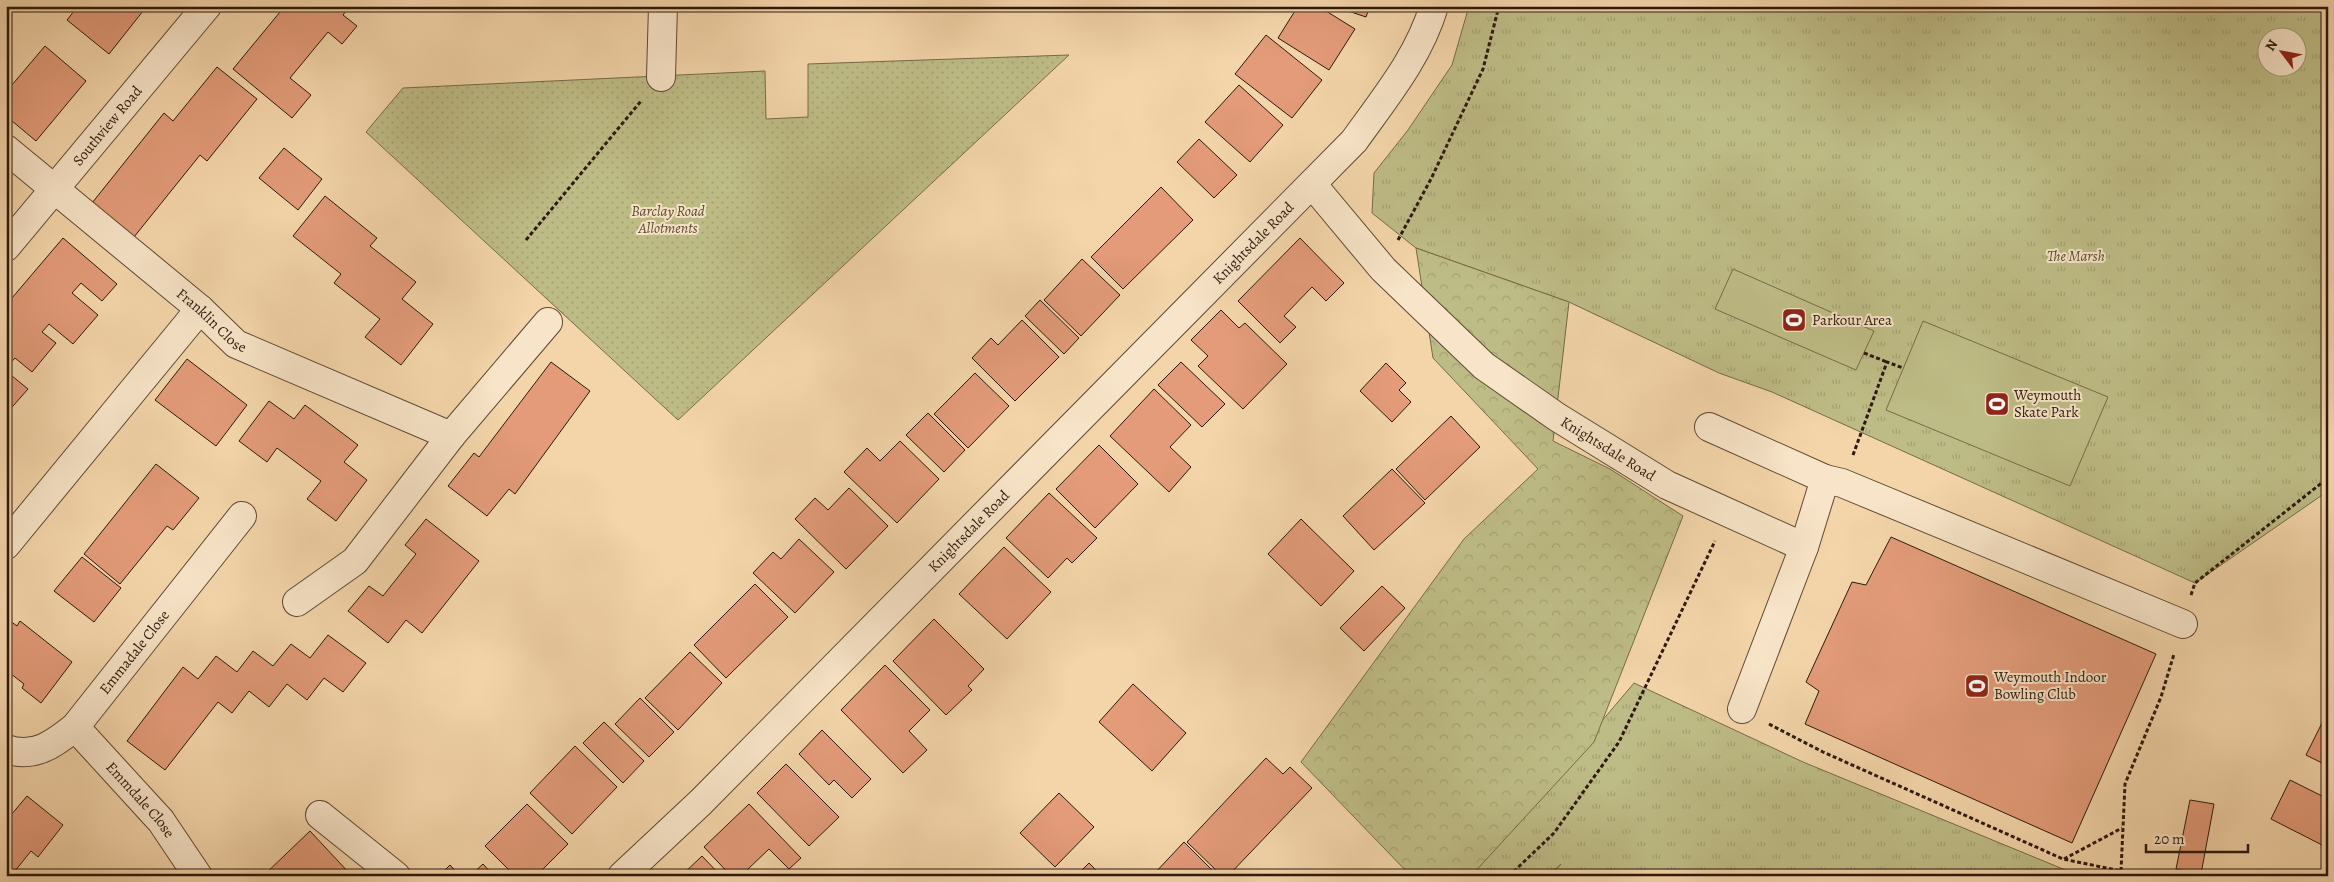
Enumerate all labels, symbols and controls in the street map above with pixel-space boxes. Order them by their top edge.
north arrow [2256,28,2306,78]
text: N [2261,36,2282,55]
street label: Southview Road [68,81,147,170]
street label: Knightsdale Road [1208,197,1299,289]
park label: Barclay Road Allotments [631,201,705,238]
park label: The Marsh [2047,246,2105,266]
street label: Franklin Close [172,284,250,357]
sports icon: Parkour Area [1781,307,1807,333]
place label: Parkour Area [1812,310,1892,330]
place label: Weymouth Skate Park [2013,385,2081,422]
sports icon: Weymouth Skate Park [1984,391,2010,417]
street label: Knightsdale Road [1557,412,1660,486]
street label: Knightsdale Road [923,485,1014,577]
street label: Emmadale Close [95,606,174,698]
place label: Weymouth Indoor Bowling Club [1993,667,2107,704]
sports icon: Weymouth Indoor Bowling Club [1964,673,1990,699]
street label: Emmdale Close [102,757,180,842]
scale bar [2146,822,2249,854]
text: 20 m [2154,829,2185,849]

